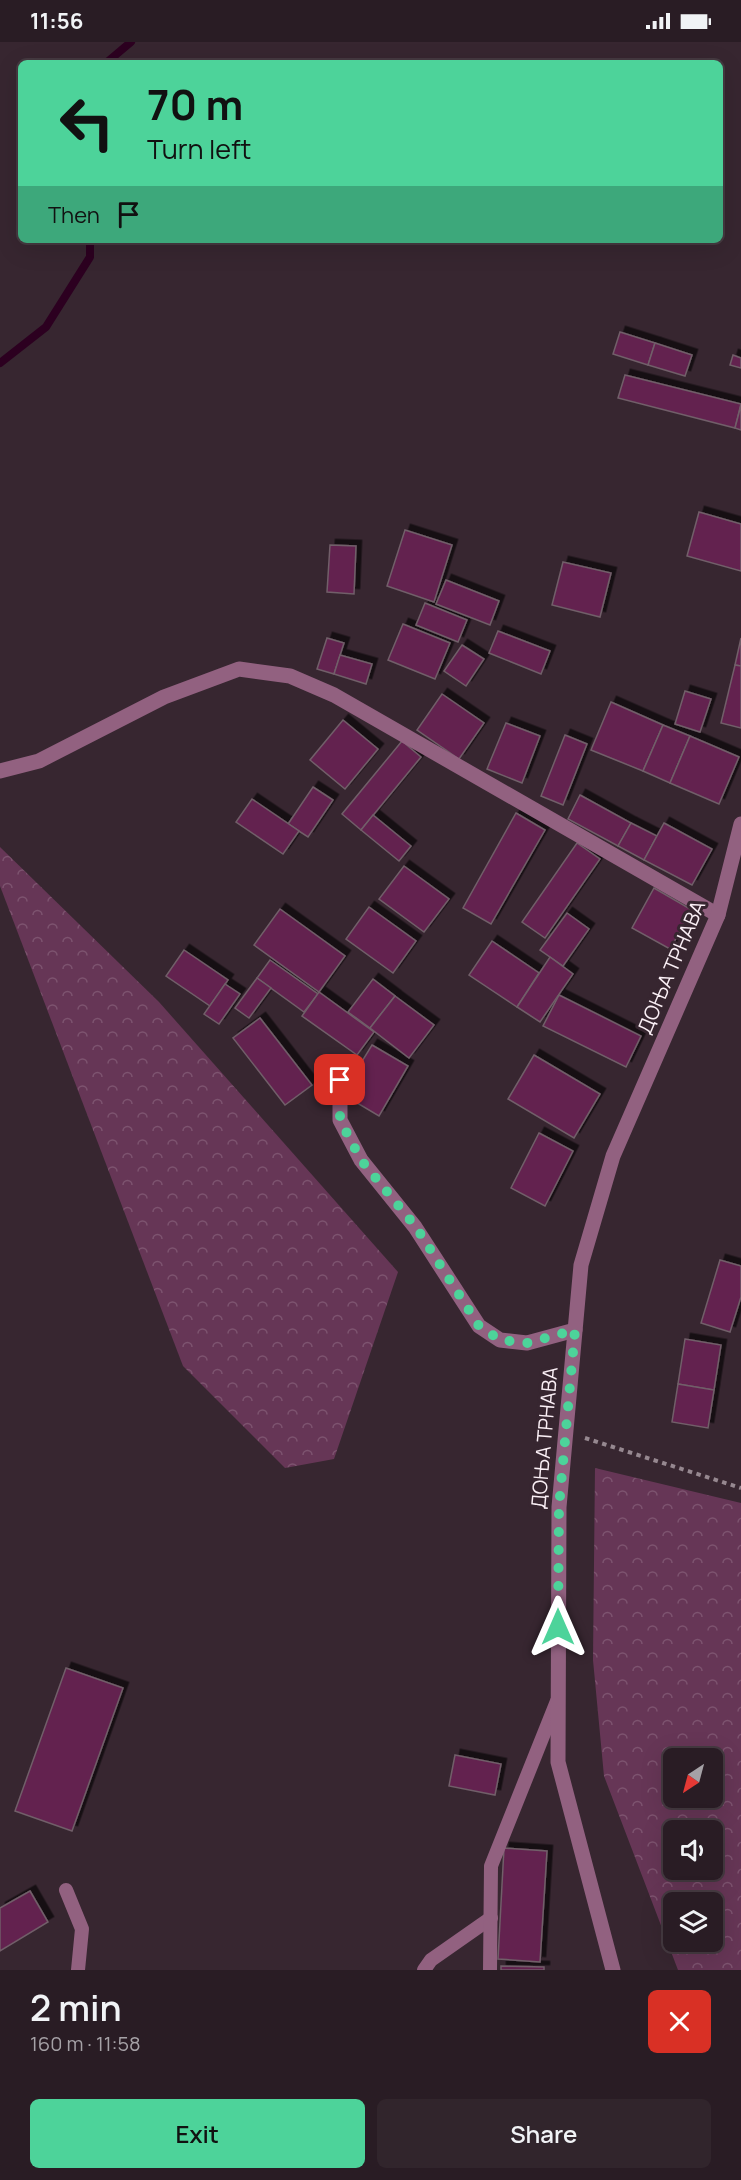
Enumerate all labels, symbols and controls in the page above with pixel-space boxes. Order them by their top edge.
text: 11:56 [30,6,83,36]
text: 70 m [147,75,243,133]
icon: left [48,84,126,162]
text: Turn left [147,130,251,167]
icon: arrive [112,198,145,231]
text: Then [48,200,100,230]
street label: ДОЊА ТРНАВА [631,896,711,1038]
pin [314,1054,365,1105]
icon: arrive [323,1063,356,1096]
street label: ДОЊА ТРНАВА [524,1366,564,1510]
position arrow [526,1595,590,1659]
north arrow [663,1748,723,1808]
map controls [663,1748,723,1952]
button: sound [663,1820,723,1880]
button: layers [663,1892,723,1952]
text: 2 min [30,1983,122,2032]
button: close [648,1990,711,2053]
text: 160 m · 11:58 [30,2030,141,2057]
button: Exit [30,2099,365,2168]
button: Share [377,2099,711,2168]

